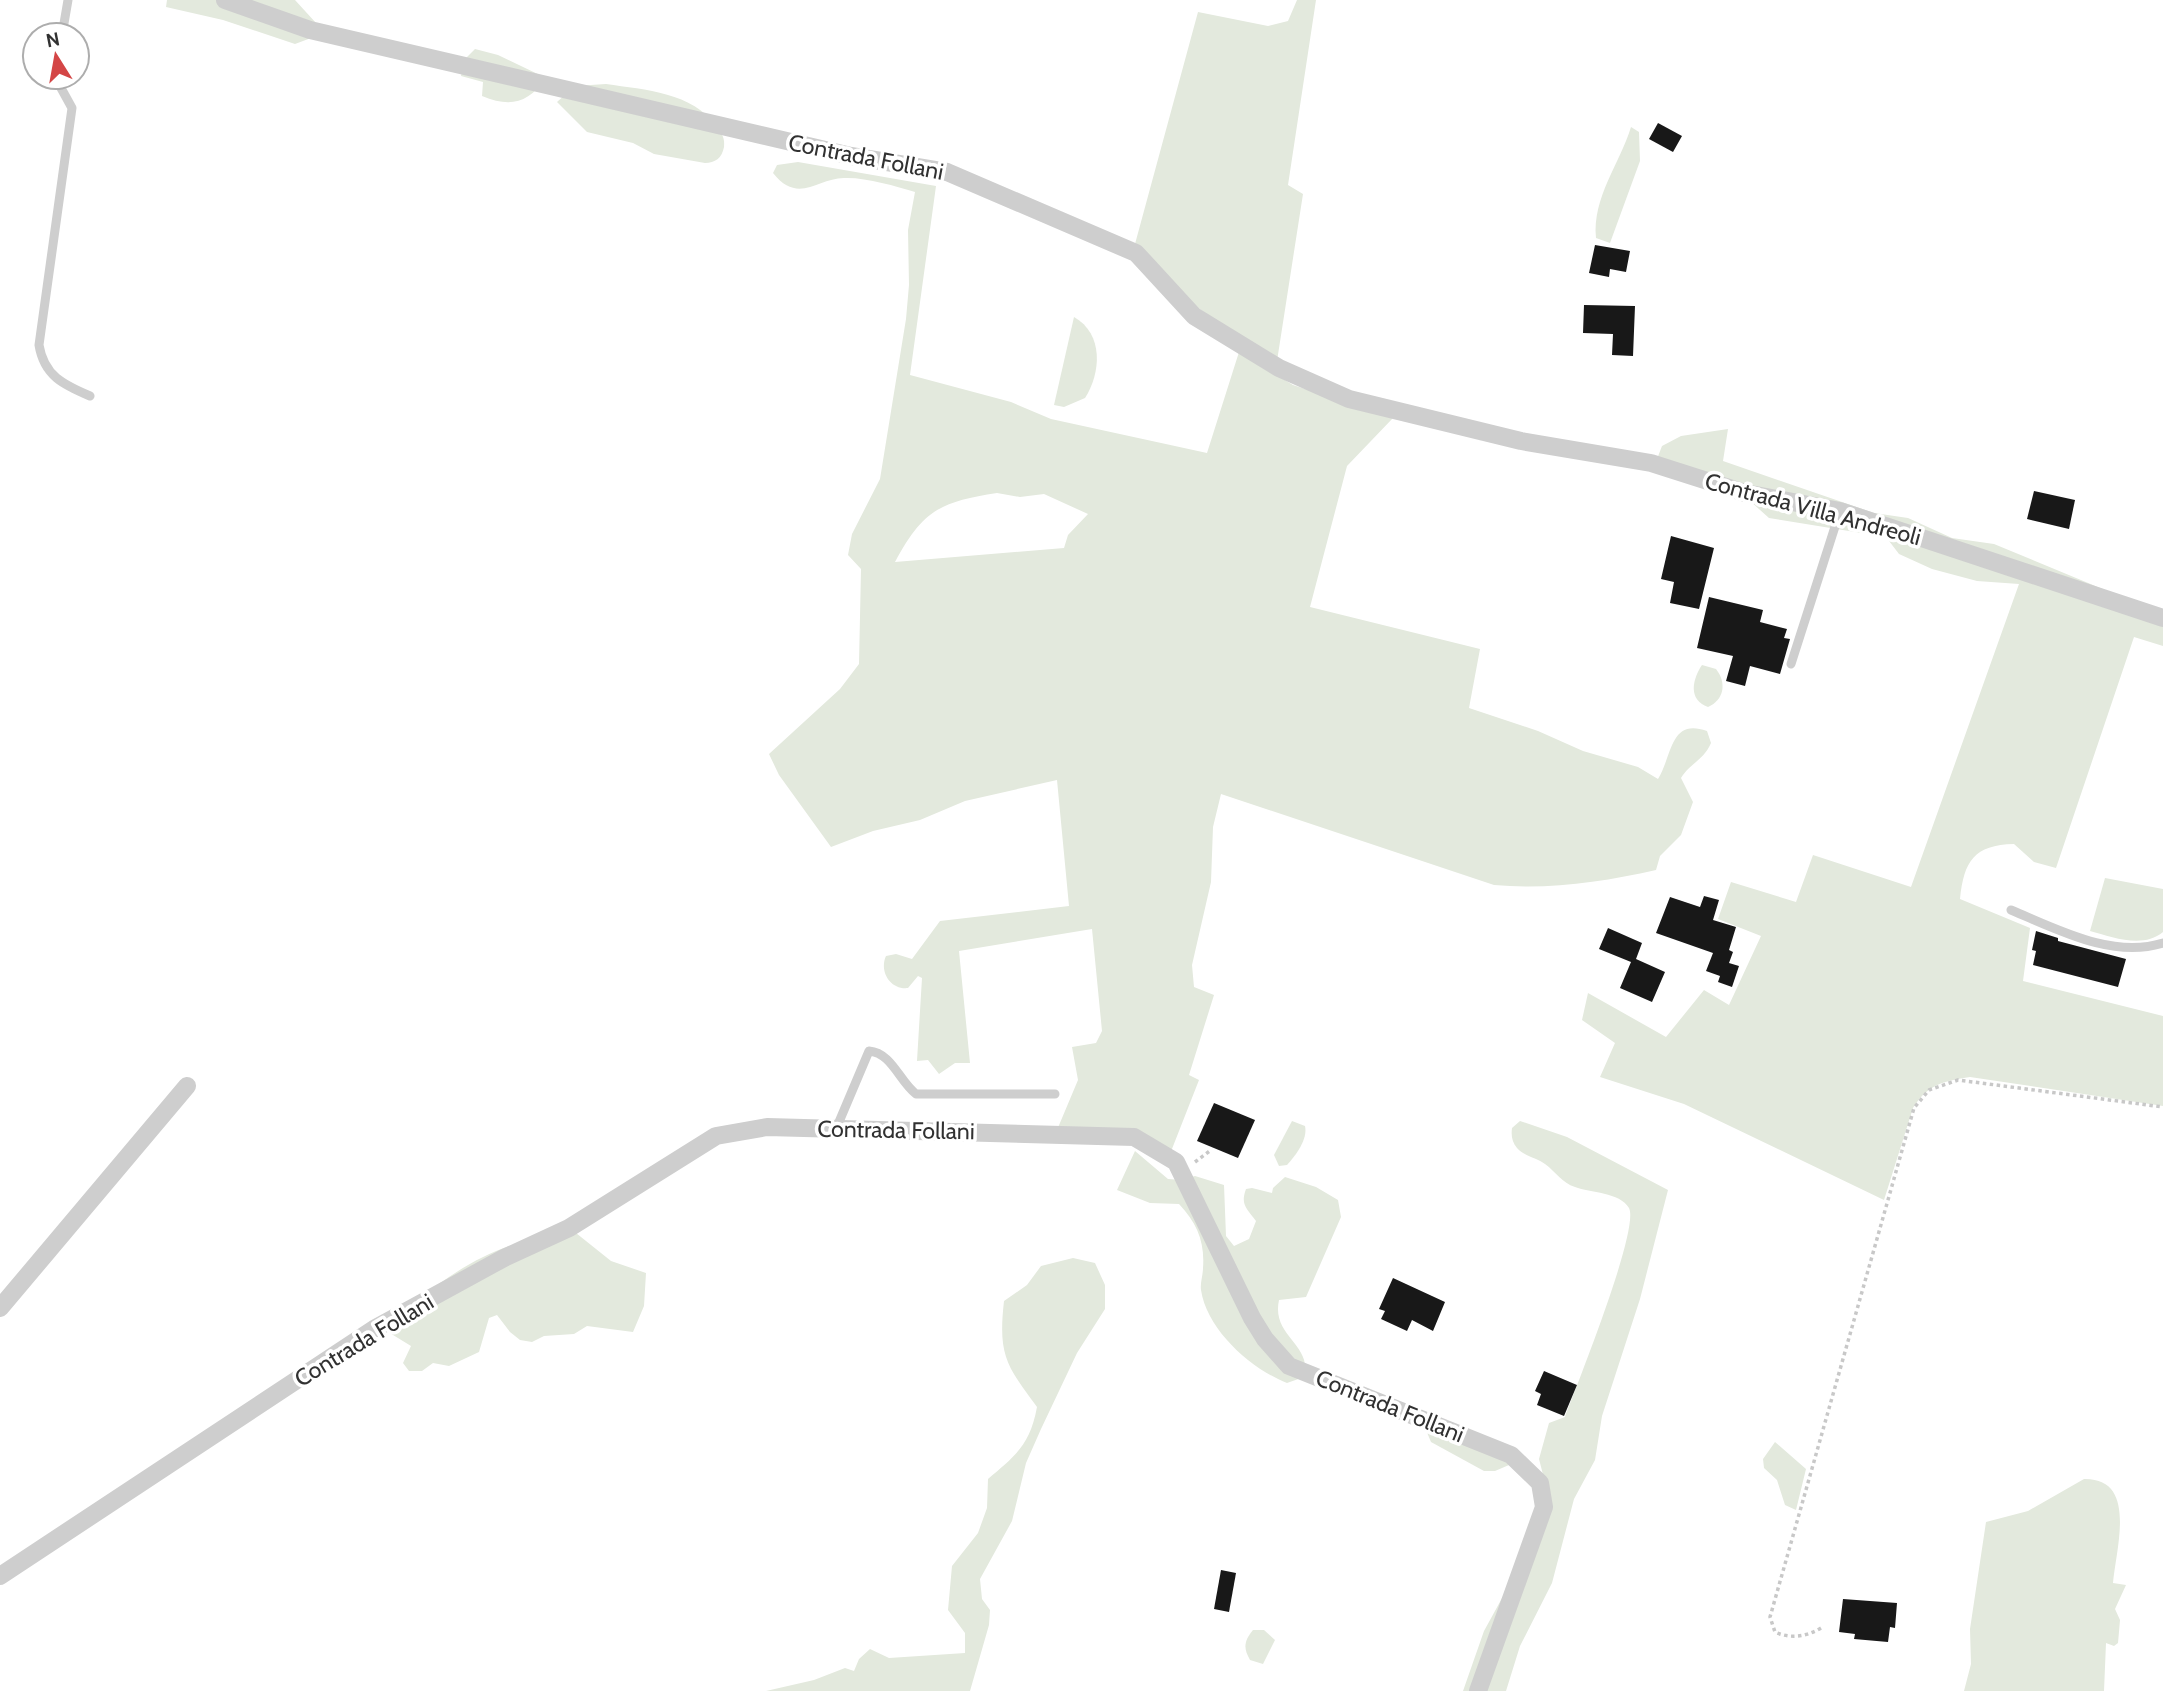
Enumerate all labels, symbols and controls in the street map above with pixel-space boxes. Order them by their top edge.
north arrow [21,21,91,91]
text: N [44,27,62,52]
street label: Contrada Follani [786,128,946,186]
street label: Contrada Villa Andreoli [1702,467,1924,551]
street label: Contrada Follani [817,1115,975,1145]
street label: Contrada Follani [289,1287,439,1393]
street label: Contrada Follani [1312,1364,1468,1448]

